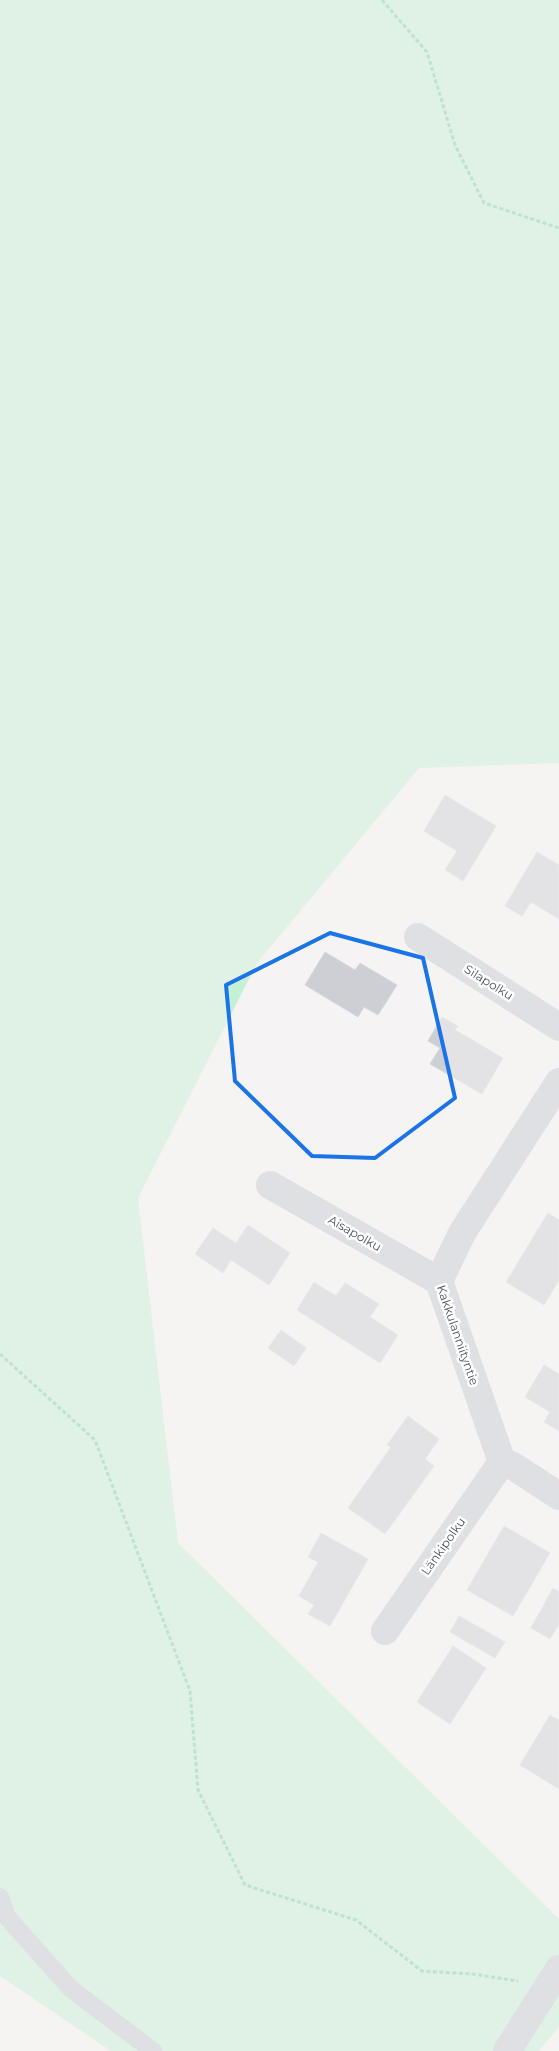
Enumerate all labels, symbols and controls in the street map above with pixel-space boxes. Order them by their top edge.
street label: Silapolku [462,961,516,1003]
street label: Aisapolku [326,1212,384,1254]
street label: Kakkulanniityntie [434,1283,482,1387]
street label: Länkipolku [418,1514,468,1578]

